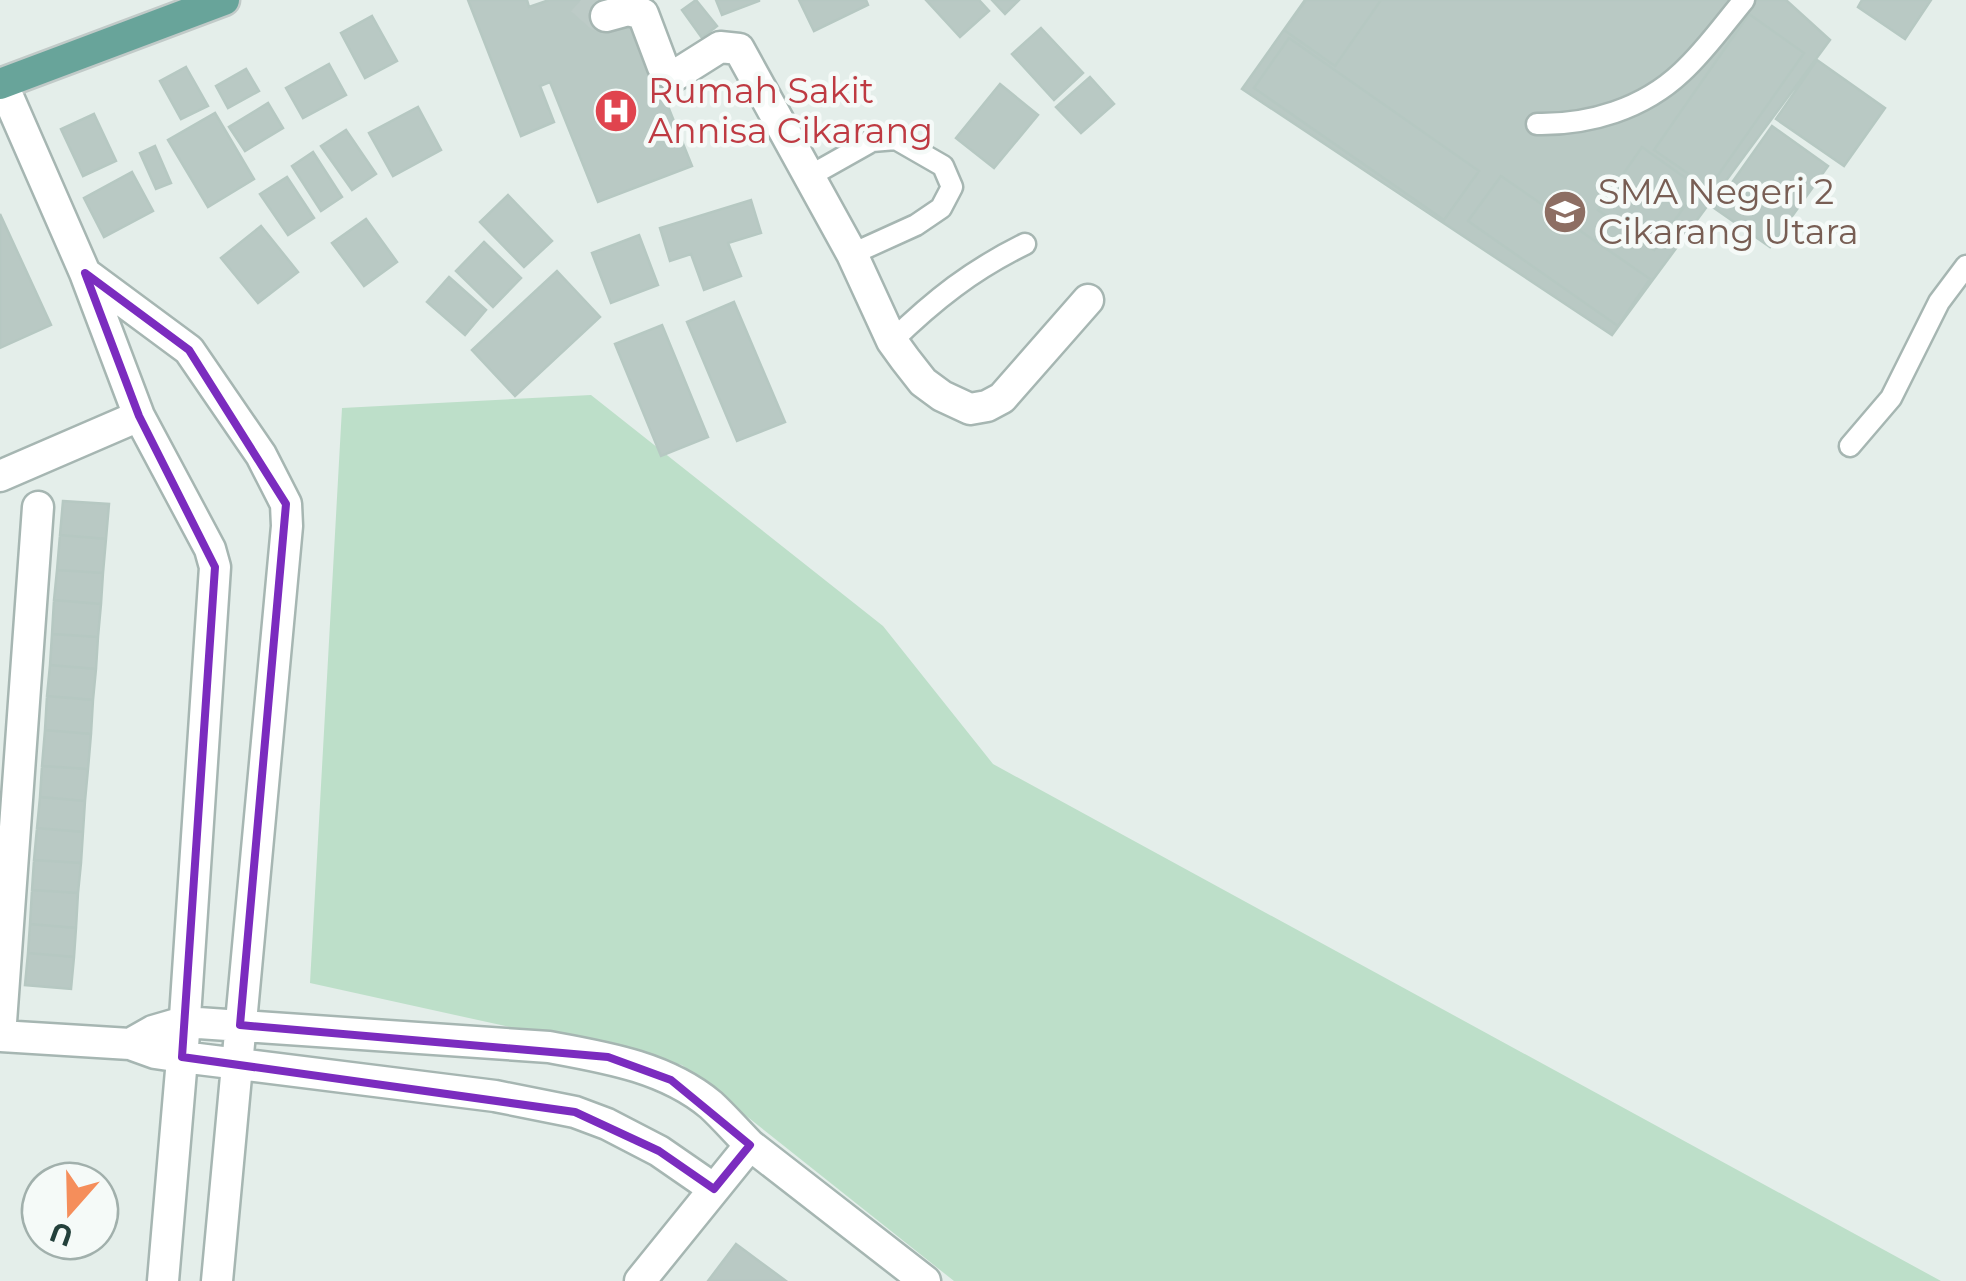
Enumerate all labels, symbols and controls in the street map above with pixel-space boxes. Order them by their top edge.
place label: Rumah Sakit Annisa Cikarang [648,69,933,152]
hospital icon: Rumah Sakit Annisa Cikarang [593,88,639,134]
place label: SMA Negeri 2 Cikarang Utara [1598,170,1859,253]
school or university icon: SMA Negeri 2 Cikarang Utara [1542,189,1588,235]
north arrow [20,1161,120,1261]
text: U [45,1215,78,1254]

